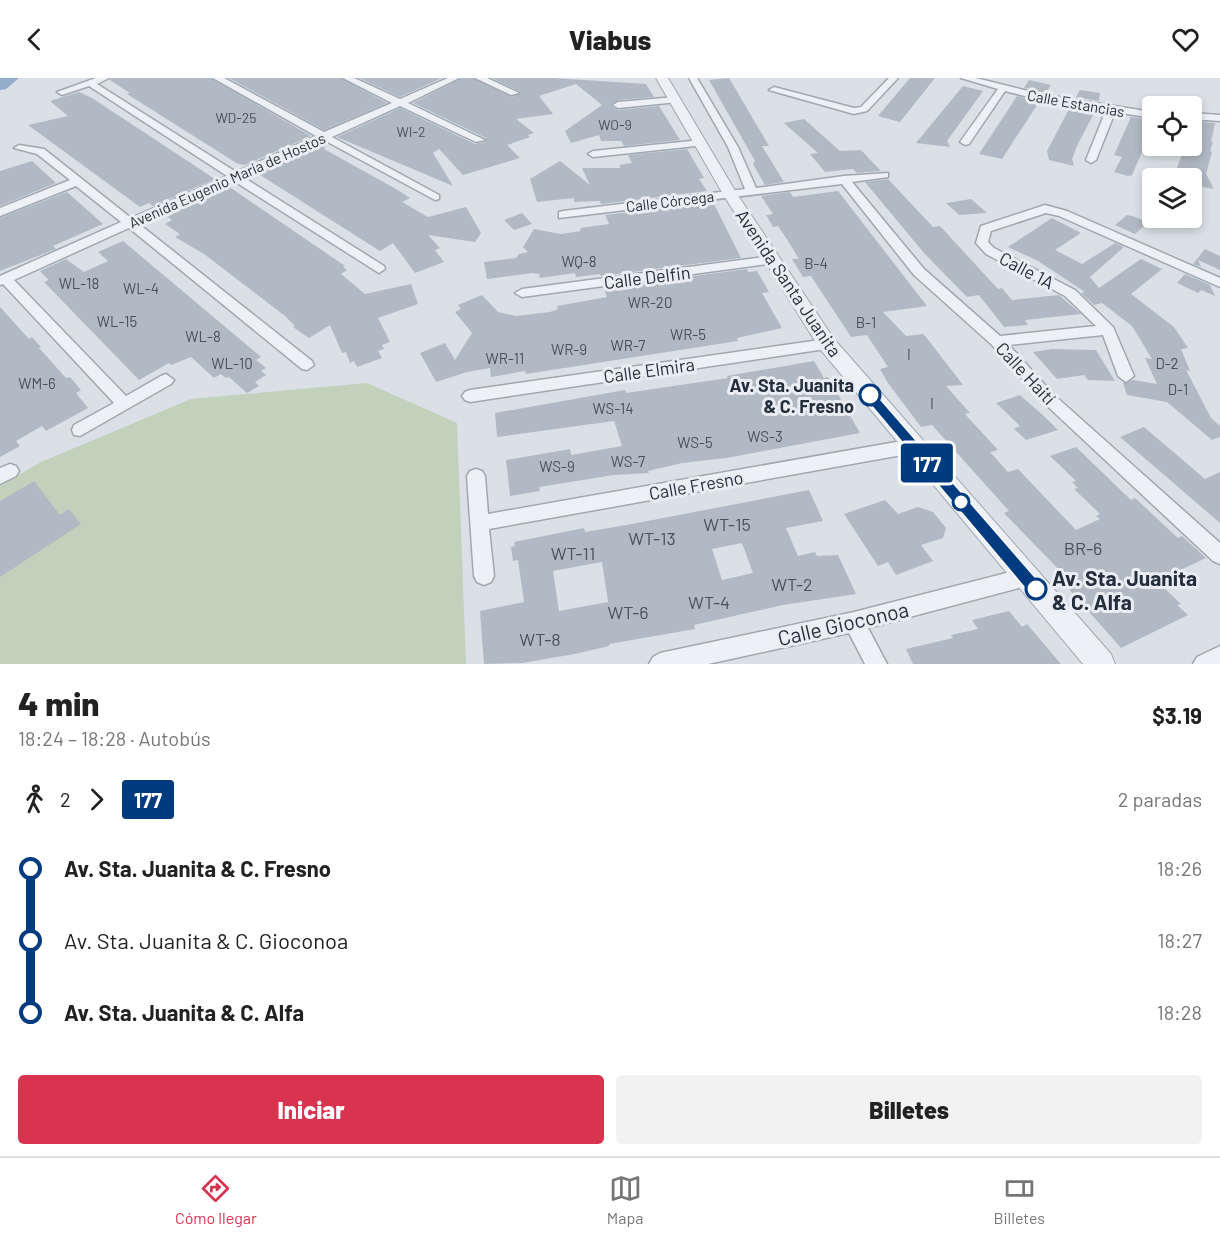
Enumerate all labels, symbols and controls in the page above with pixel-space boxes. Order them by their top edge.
icon: back [18,23,51,56]
text: Viabus [569,23,651,55]
icon: heart [1169,23,1202,56]
street label: Calle Estancias [1026,86,1126,120]
map controls [1142,96,1202,228]
button: locate [1142,96,1202,156]
house number: WD-25 [216,109,256,126]
house number: WO-9 [598,116,632,133]
house number: WI-2 [397,123,425,140]
street label: Avenida Eugenio María de Hostos [126,128,328,232]
button: layers [1142,168,1202,228]
street label: Calle Córcega [625,187,715,215]
street label: Avenida Santa Juanita [731,205,847,361]
street label: Calle 1A [996,247,1058,294]
house number: WQ-8 [561,252,597,270]
house number: B-4 [804,254,828,272]
street label: Calle Delfin [602,261,692,293]
house number: WL-18 [59,274,99,292]
house number: WL-4 [123,279,159,297]
house number: WR-20 [628,293,672,311]
house number: WL-15 [97,312,137,330]
house number: B-1 [856,313,876,331]
house number: WR-5 [670,325,706,343]
house number: WL-8 [185,327,221,345]
house number: WR-7 [611,336,645,354]
street label: Calle Haití [992,337,1061,409]
house number: WR-9 [551,340,587,358]
house number: I [907,345,911,363]
house number: WR-11 [486,349,524,367]
street label: Calle Elmira [602,353,696,387]
house number: WL-10 [211,354,253,372]
house number: D-2 [1155,354,1179,372]
house number: WM-6 [18,374,56,392]
place label: Av. Sta. Juanita & C. Fresno [730,374,854,417]
house number: D-1 [1168,380,1188,398]
marker: Av. Sta. Juanita & C. Fresno [859,384,881,406]
house number: I [930,394,934,412]
house number: WS-14 [592,399,634,417]
house number: WS-3 [747,427,783,445]
house number: WS-5 [677,433,713,451]
line badge: 177 [892,444,962,482]
text: 177 [913,451,941,476]
house number: WS-7 [611,452,645,470]
house number: WS-9 [539,457,575,475]
street label: Calle Fresno [647,466,745,504]
unlabelled marker [952,493,970,511]
house number: WT-15 [703,513,751,535]
house number: WT-13 [628,527,676,549]
house number: BR-6 [1064,537,1102,559]
house number: WT-11 [551,542,595,564]
place label: Av. Sta. Juanita & C. Alfa [1052,565,1197,614]
house number: WT-2 [771,573,813,595]
marker: Av. Sta. Juanita & C. Alfa [1025,578,1047,600]
house number: WT-4 [688,591,730,613]
street label: Calle Gioconoa [775,596,911,650]
house number: WT-6 [607,601,649,623]
house number: WT-8 [519,628,561,650]
text: 4 min [18,683,99,723]
text: $3.19 [1152,702,1202,728]
text: 18:24 – 18:28 · Autobús [18,726,211,750]
icon: walk [18,783,51,816]
icon: forward [80,783,113,816]
text: 2 [60,787,71,811]
text: 177 [134,787,162,812]
text: 2 paradas [1118,787,1202,811]
text: Av. Sta. Juanita & C. Fresno [64,855,331,881]
text: 18:26 [1157,856,1202,880]
text: Av. Sta. Juanita & C. Gioconoa [64,927,348,953]
text: 18:27 [1158,928,1202,952]
text: Av. Sta. Juanita & C. Alfa [64,999,304,1025]
text: 18:28 [1157,1000,1202,1024]
button: Iniciar [18,1075,604,1144]
button: Billetes [616,1075,1202,1144]
tab: Cómo llegar [175,1172,257,1227]
tab: Mapa [607,1172,643,1227]
tab: Billetes [993,1172,1045,1227]

